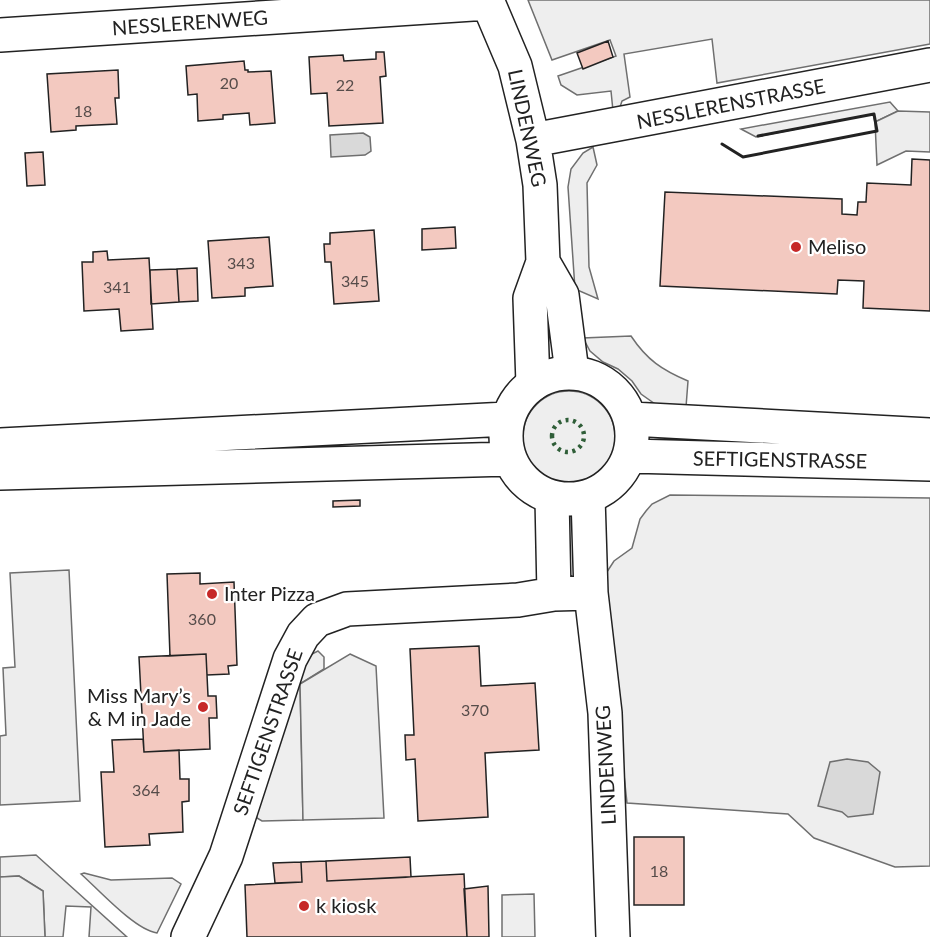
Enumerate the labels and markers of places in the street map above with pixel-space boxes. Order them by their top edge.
place label: Meliso [808,234,866,258]
marker: Meliso [789,240,803,254]
place label: Inter Pizza [224,581,315,605]
marker: Inter Pizza [205,587,219,601]
place label: Miss Mary’s & M in Jade [87,683,191,730]
marker: Miss Mary’s & M in Jade [196,700,210,714]
place label: k kiosk [316,893,377,917]
marker: k kiosk [297,899,311,913]

